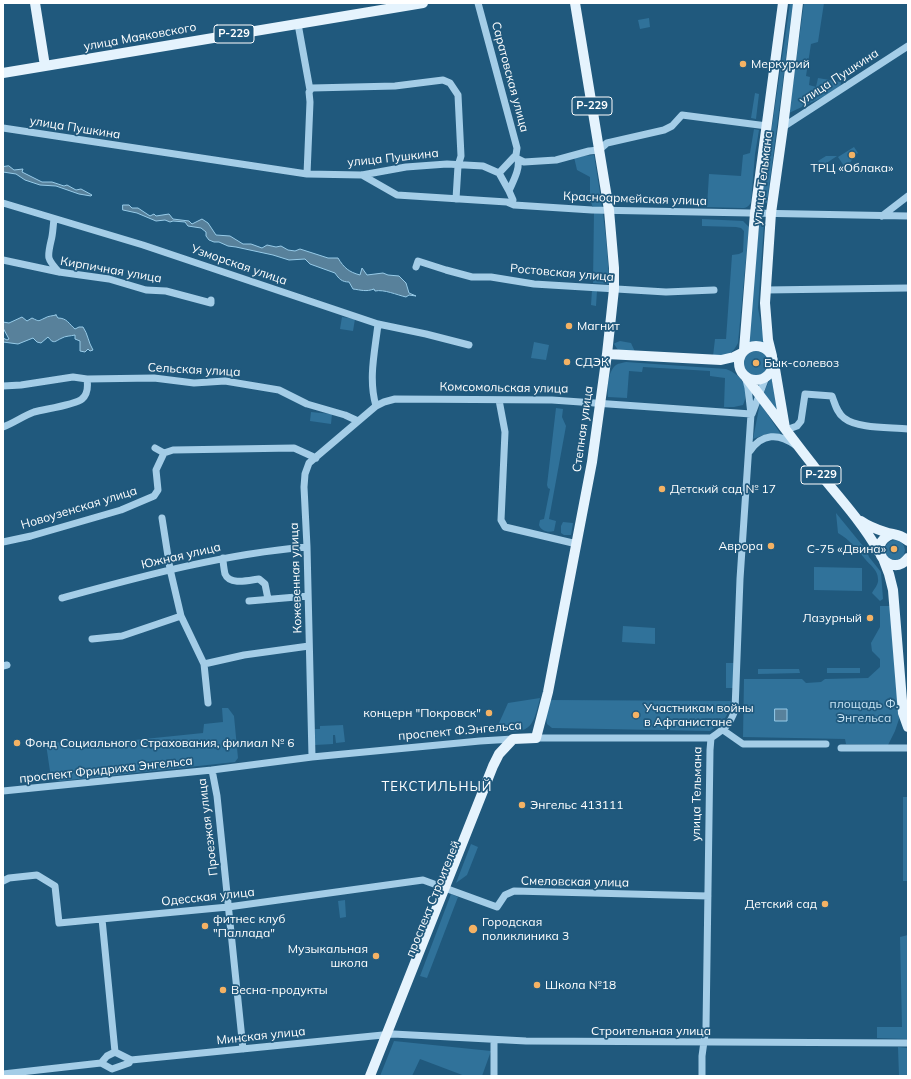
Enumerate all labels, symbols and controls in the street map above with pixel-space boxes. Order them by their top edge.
street label: улица Маяковского [83,20,197,54]
street label: Саратовская улица [488,20,532,134]
road number: Р-229 [214,25,254,43]
street label: улица Пушкина [797,46,881,108]
place label: Меркурий [751,57,810,71]
marker: Меркурий [738,59,748,69]
road number: Р-229 [572,97,612,115]
street label: улица Пушкина [29,114,121,142]
street label: улица Тельмана [750,130,776,226]
street label: улица Пушкина [347,146,439,170]
marker: ТРЦ «Облака» [847,150,857,160]
place label: ТРЦ «Облака» [811,161,893,175]
street label: Красноармейская улица [563,189,707,209]
street label: Узморская улица [189,242,289,288]
street label: Кирпичная улица [59,254,163,286]
street label: Ростовская улица [509,261,615,285]
place label: Магнит [577,319,620,333]
marker: Магнит [564,321,574,331]
place label: СДЭК [575,355,609,369]
place label: Бык-солевоз [764,356,839,370]
marker: СДЭК [562,357,572,367]
marker: Бык-солевоз [751,358,761,368]
street label: Сельская улица [147,360,241,380]
street label: Комсомольская улица [439,380,569,396]
street label: Степная улица [570,385,596,473]
road number: Р-229 [801,466,841,484]
place label: Детский сад № 17 [670,482,776,496]
street label: Новоузенская улица [19,483,139,533]
marker: Детский сад № 17 [657,484,667,494]
street label: Кожевенная улица [287,522,305,634]
place label: Аврора [719,539,763,553]
street label: Южная улица [140,540,222,572]
marker: Аврора [766,541,776,551]
place label: С-75 «Двина» [807,542,886,556]
marker: С-75 «Двина» [889,544,899,554]
place label: Лазурный [802,611,862,625]
marker: Лазурный [865,613,875,623]
park label: площадь Ф. Энгельса [830,697,898,725]
place label: Участникам войны в Афганистане [644,701,754,729]
place label: концерн "Покровск" [363,706,481,720]
marker: концерн "Покровск" [484,708,494,718]
marker: Участникам войны в Афганистане [631,710,641,720]
street label: проспект Ф.Энгельса [398,718,522,744]
place label: Фонд Социального Страхования, филиал № 6 [25,736,295,750]
marker: Фонд Социального Страхования, филиал № 6 [12,738,22,748]
street label: улица Тельмана [689,747,705,841]
street label: проспект Фридриха Энгельса [19,754,193,786]
street label: Проезжая улица [195,778,221,876]
district label: ТЕКСТИЛЬНЫЙ [381,779,493,795]
place label: Энгельс 413111 [530,798,623,812]
marker: Энгельс 413111 [517,800,527,810]
street label: проспект Строителей [403,839,463,959]
street label: Смеловская улица [521,874,629,890]
street label: Одесская улица [161,885,255,909]
place label: Детский сад [745,897,817,911]
marker: Детский сад [820,899,830,909]
place label: фитнес клуб "Паллада" [213,912,285,940]
place label: Городская поликлиника 3 [482,915,569,943]
marker: фитнес клуб "Паллада" [200,921,210,931]
marker: Городская поликлиника 3 [467,923,479,935]
place label: Музыкальная школа [288,942,368,970]
marker: Музыкальная школа [371,951,381,961]
place label: Школа №18 [545,978,616,992]
marker: Школа №18 [532,980,542,990]
place label: Весна-продукты [231,983,328,997]
marker: Весна-продукты [218,985,228,995]
street label: Минская улица [216,1024,306,1048]
street label: Строительная улица [591,1024,711,1038]

